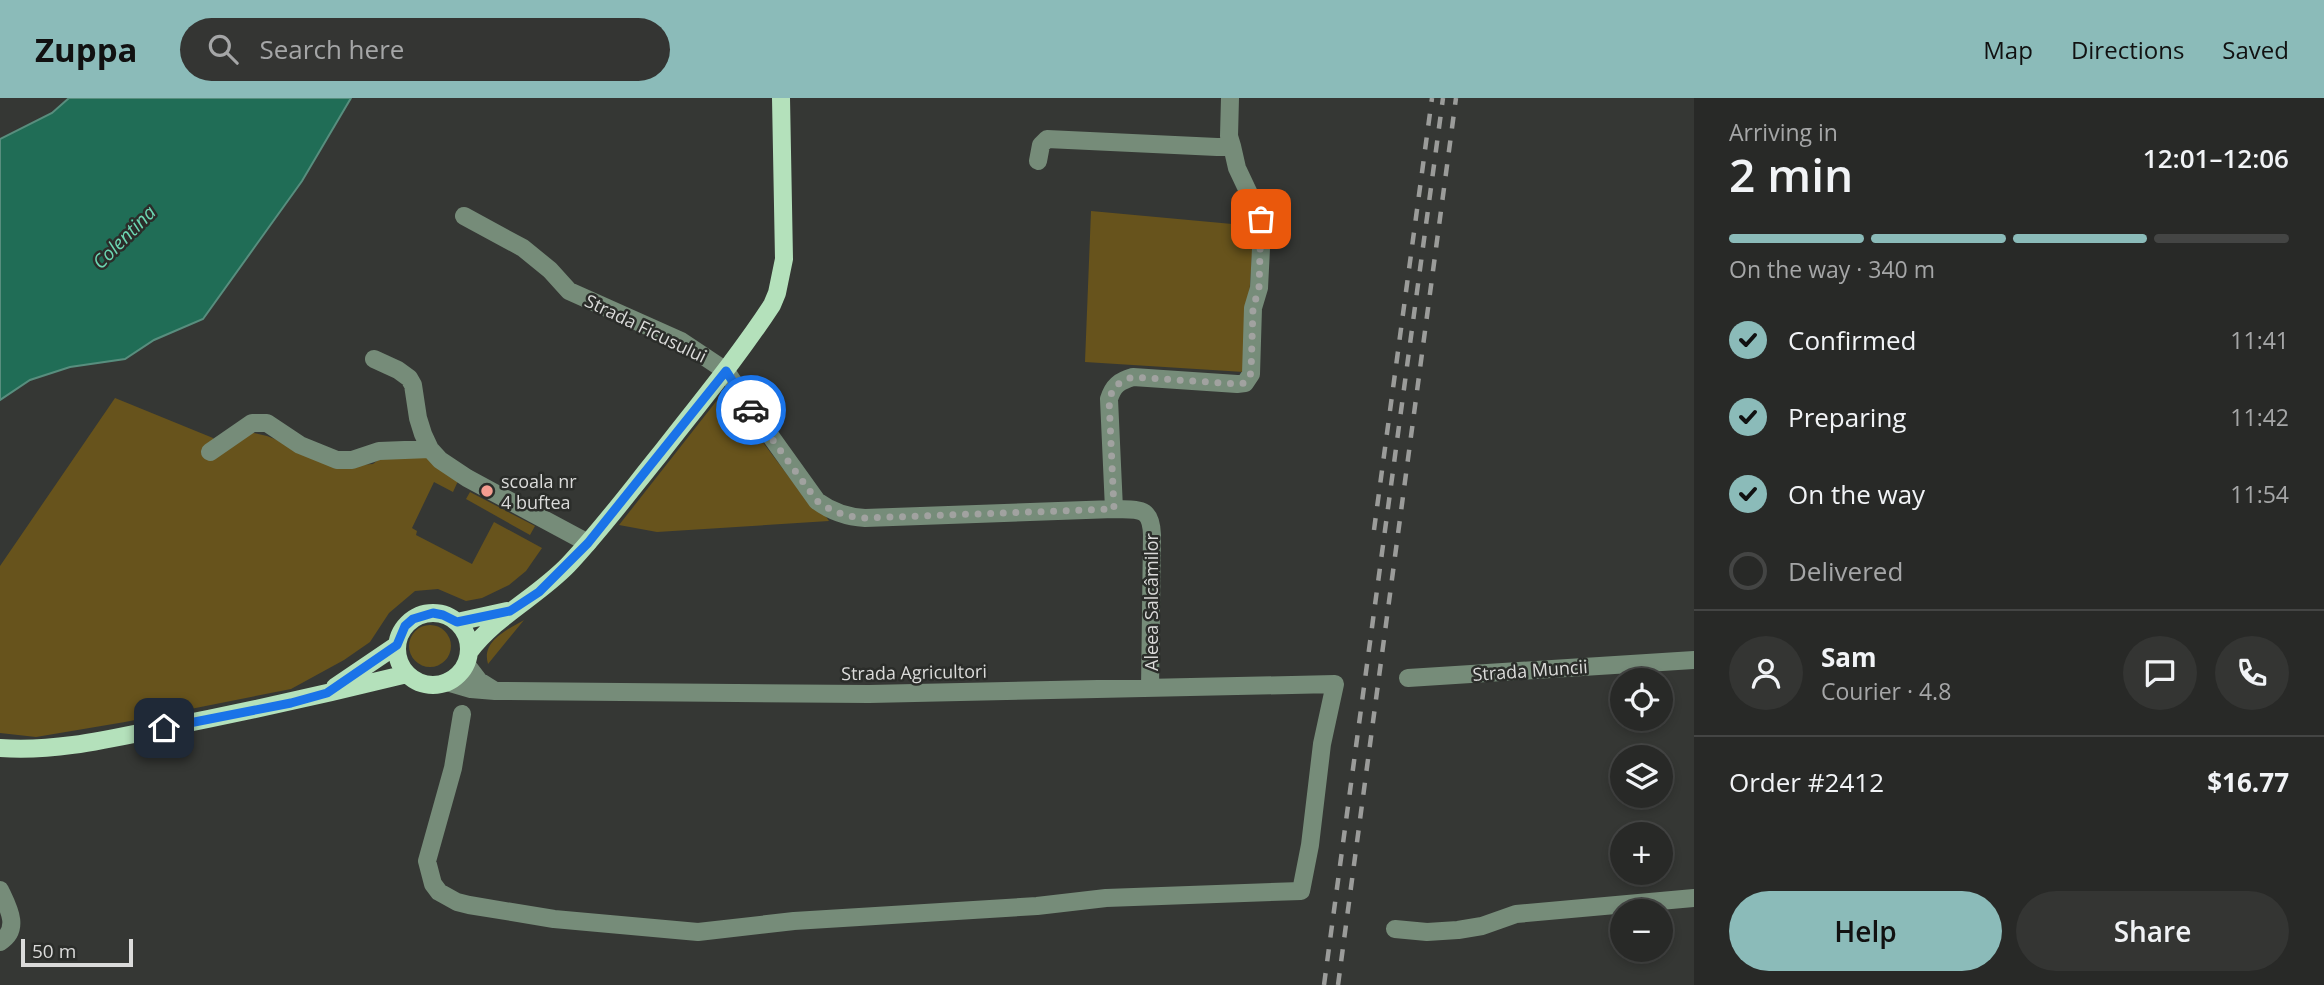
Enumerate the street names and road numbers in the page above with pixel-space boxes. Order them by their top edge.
street label: Strada Ficusului [581,288,711,368]
street label: Aleea Salcâmilor [1139,532,1163,671]
street label: Strada Muncii [1472,654,1588,686]
street label: Strada Agricultori [841,659,987,685]

